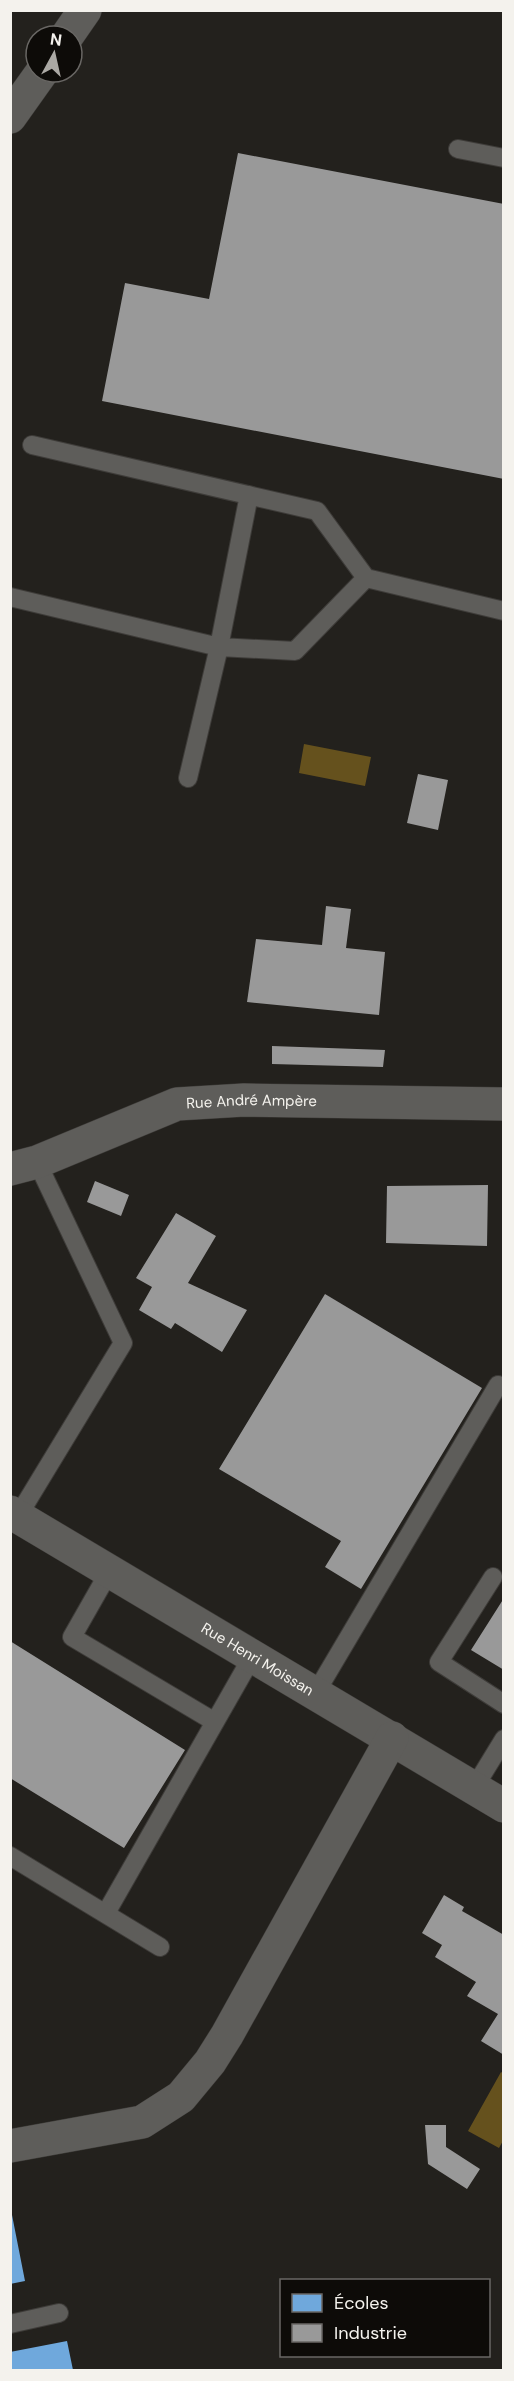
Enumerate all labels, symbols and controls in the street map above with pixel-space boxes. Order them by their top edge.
north arrow [24,24,84,84]
text: N [49,28,63,51]
street label: Rue André Ampère [185,1090,317,1113]
street label: Rue Henri Moissan [198,1618,317,1701]
legend [280,2279,490,2357]
text: Écoles [334,2291,388,2315]
text: Industrie [334,2321,407,2345]

